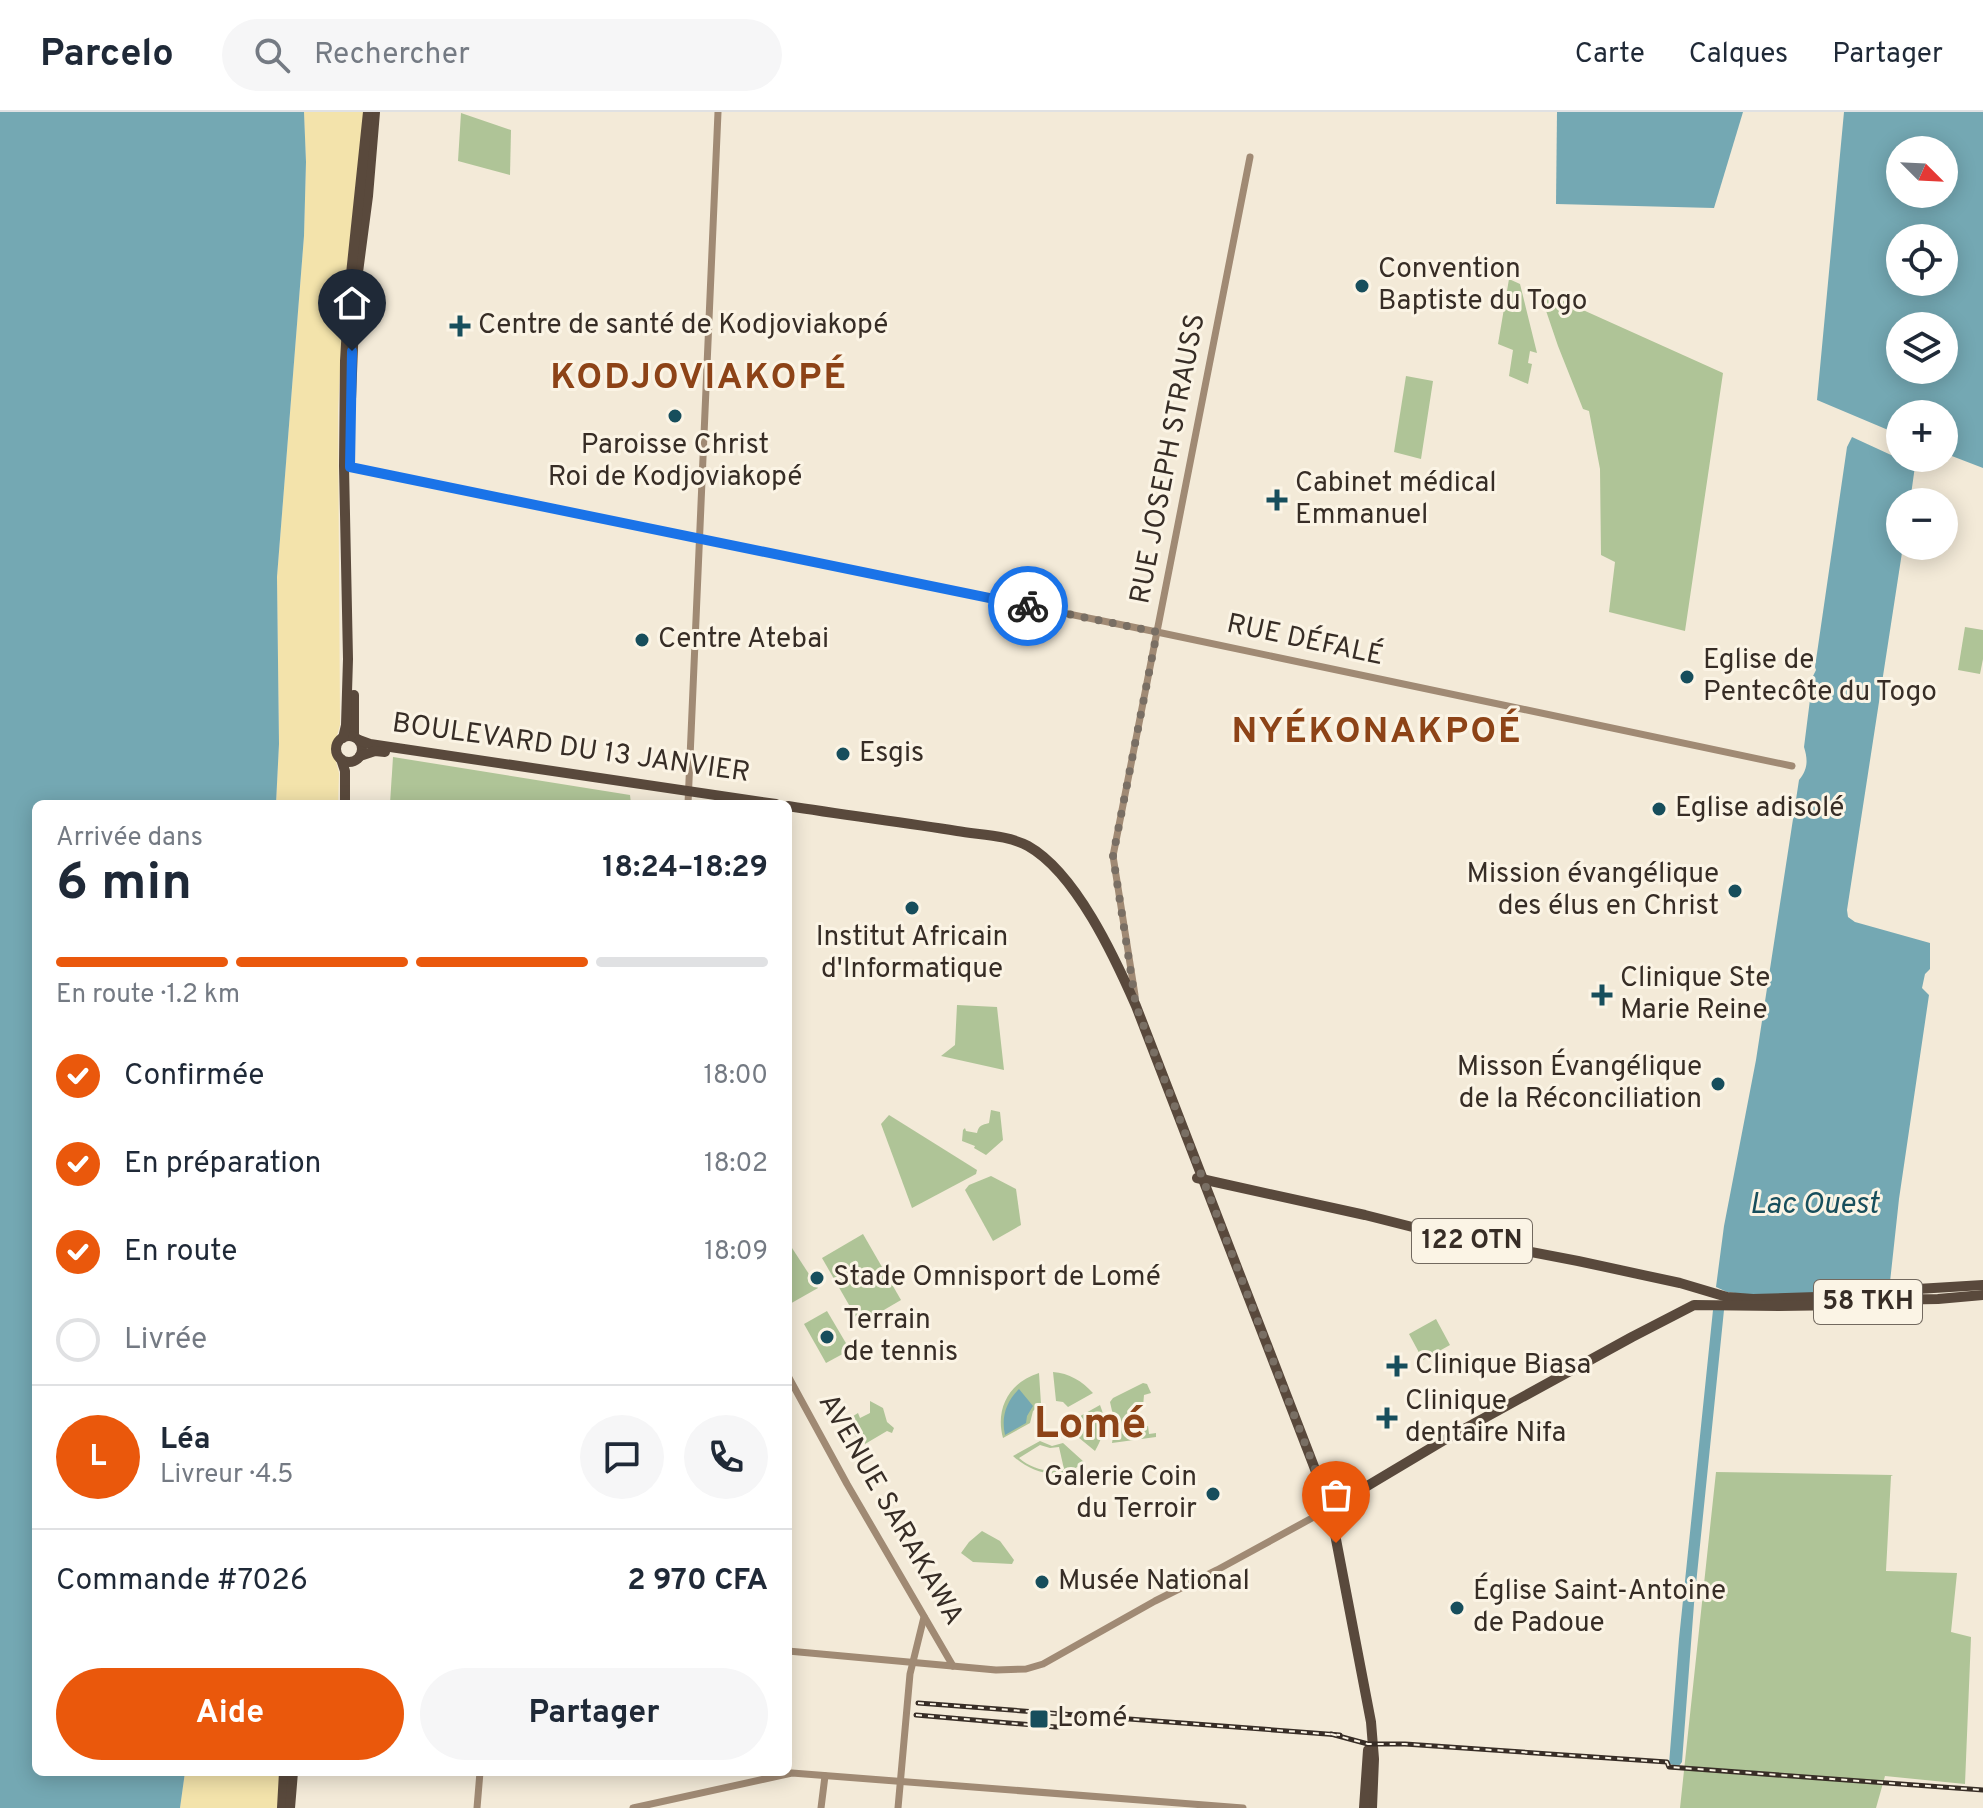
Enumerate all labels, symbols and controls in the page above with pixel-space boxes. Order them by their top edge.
search box [222,19,782,91]
text: Parcelo [40,31,174,80]
icon: search [250,33,294,77]
text: Rechercher [314,37,470,74]
text: Carte [1575,37,1645,73]
text: Calques [1689,37,1788,73]
text: Partager [1832,37,1943,73]
north arrow [1886,136,1958,208]
map controls [1886,136,1958,560]
button: locate [1886,224,1958,296]
place label: Convention Baptiste du Togo [1378,252,1587,320]
pin [318,269,386,351]
marker: Convention Baptiste du Togo [1353,277,1371,295]
icon: home [330,281,374,325]
place label: Centre de santé de Kodjoviakopé [478,308,888,344]
street label: RUE JOSEPH STRAUSS [1123,311,1215,607]
button: layers [1886,312,1958,384]
marker: Centre de santé de Kodjoviakopé [449,315,471,337]
district label: KODJOVIAKOPÉ [550,354,848,402]
button: + [1886,400,1958,472]
marker: Paroisse Christ Roi de Kodjoviakopé [666,407,684,425]
place label: Paroisse Christ Roi de Kodjoviakopé [548,428,802,496]
place label: Cabinet médical Emmanuel [1295,466,1497,534]
button: − [1886,488,1958,560]
marker: Cabinet médical Emmanuel [1266,489,1288,511]
courier [988,566,1068,646]
icon: bike [1006,584,1050,628]
street label: RUE DÉFALÉ [1223,605,1387,675]
place label: Centre Atebai [658,622,829,658]
marker: Centre Atebai [633,631,651,649]
place label: Eglise de Pentecôte du Togo [1703,643,1937,711]
marker: Eglise de Pentecôte du Togo [1678,668,1696,686]
street label: BOULEVARD DU 13 JANVIER [390,706,752,792]
district label: NYÉKONAKPOÉ [1232,708,1522,756]
place label: Esgis [859,736,924,772]
marker: Esgis [834,745,852,763]
place label: Eglise adisolé [1675,791,1844,827]
marker: Eglise adisolé [1650,800,1668,818]
text: Arrivée dans [56,822,203,855]
text: 18:24–18:29 [602,850,768,887]
text: 6 min [56,852,192,918]
place label: Mission évangélique des élus en Christ [1466,857,1719,925]
marker: Mission évangélique des élus en Christ [1726,882,1744,900]
marker: Institut Africain d'Informatique [903,899,921,917]
place label: Institut Africain d'Informatique [816,920,1008,988]
place label: Clinique Ste Marie Reine [1620,961,1770,1029]
text: En route · 1.2 km [56,979,240,1012]
marker: Clinique Ste Marie Reine [1591,984,1613,1006]
place label: Misson Évangélique de la Réconciliation [1457,1048,1702,1118]
icon: check [56,1054,100,1098]
text: Confirmée [124,1058,264,1095]
text: 18:00 [703,1060,768,1093]
marker: Misson Évangélique de la Réconciliation [1709,1075,1727,1093]
icon: check [56,1142,100,1186]
text: En préparation [124,1146,321,1183]
text: 18:02 [704,1148,768,1181]
water label: Lac Ouest [1749,1187,1880,1224]
road number: 122 OTN [1412,1219,1532,1263]
icon: check [56,1230,100,1274]
text: En route [124,1234,238,1271]
text: 18:09 [704,1236,768,1269]
place label: Stade Omnisport de Lomé [833,1260,1161,1296]
marker: Stade Omnisport de Lomé [808,1269,826,1287]
road number: 58 TKH [1814,1280,1922,1324]
place label: Terrain de tennis [843,1303,958,1371]
text: Livrée [124,1322,207,1359]
marker: Terrain de tennis [818,1328,836,1346]
place label: Clinique Biasa [1415,1348,1591,1384]
marker: Clinique Biasa [1386,1355,1408,1377]
place label: Clinique dentaire Nifa [1405,1384,1566,1452]
street label: AVENUE SARAKAWA [809,1388,971,1632]
district label: Lomé [1034,1398,1146,1454]
marker: Clinique dentaire Nifa [1376,1407,1398,1429]
button: chat [580,1415,664,1499]
button: phone [684,1415,768,1499]
text: Léa [160,1422,210,1459]
text: L [90,1439,106,1476]
text: Livreur · 4.5 [160,1459,293,1492]
place label: Galerie Coin du Terroir [1044,1460,1197,1528]
pin [1302,1461,1370,1543]
icon: bag [1314,1473,1358,1517]
marker: Galerie Coin du Terroir [1204,1485,1222,1503]
text: Commande #7026 [56,1563,308,1600]
text: 2 970 CFA [627,1563,768,1600]
place label: Musée National [1058,1564,1250,1600]
place label: Église Saint-Antoine de Padoue [1473,1572,1726,1642]
marker: Musée National [1033,1573,1051,1591]
marker: Église Saint-Antoine de Padoue [1448,1599,1466,1617]
button: Aide [56,1668,404,1760]
button: Partager [420,1668,768,1760]
place label: Lomé [1057,1701,1127,1737]
marker: Lomé [1028,1708,1050,1730]

